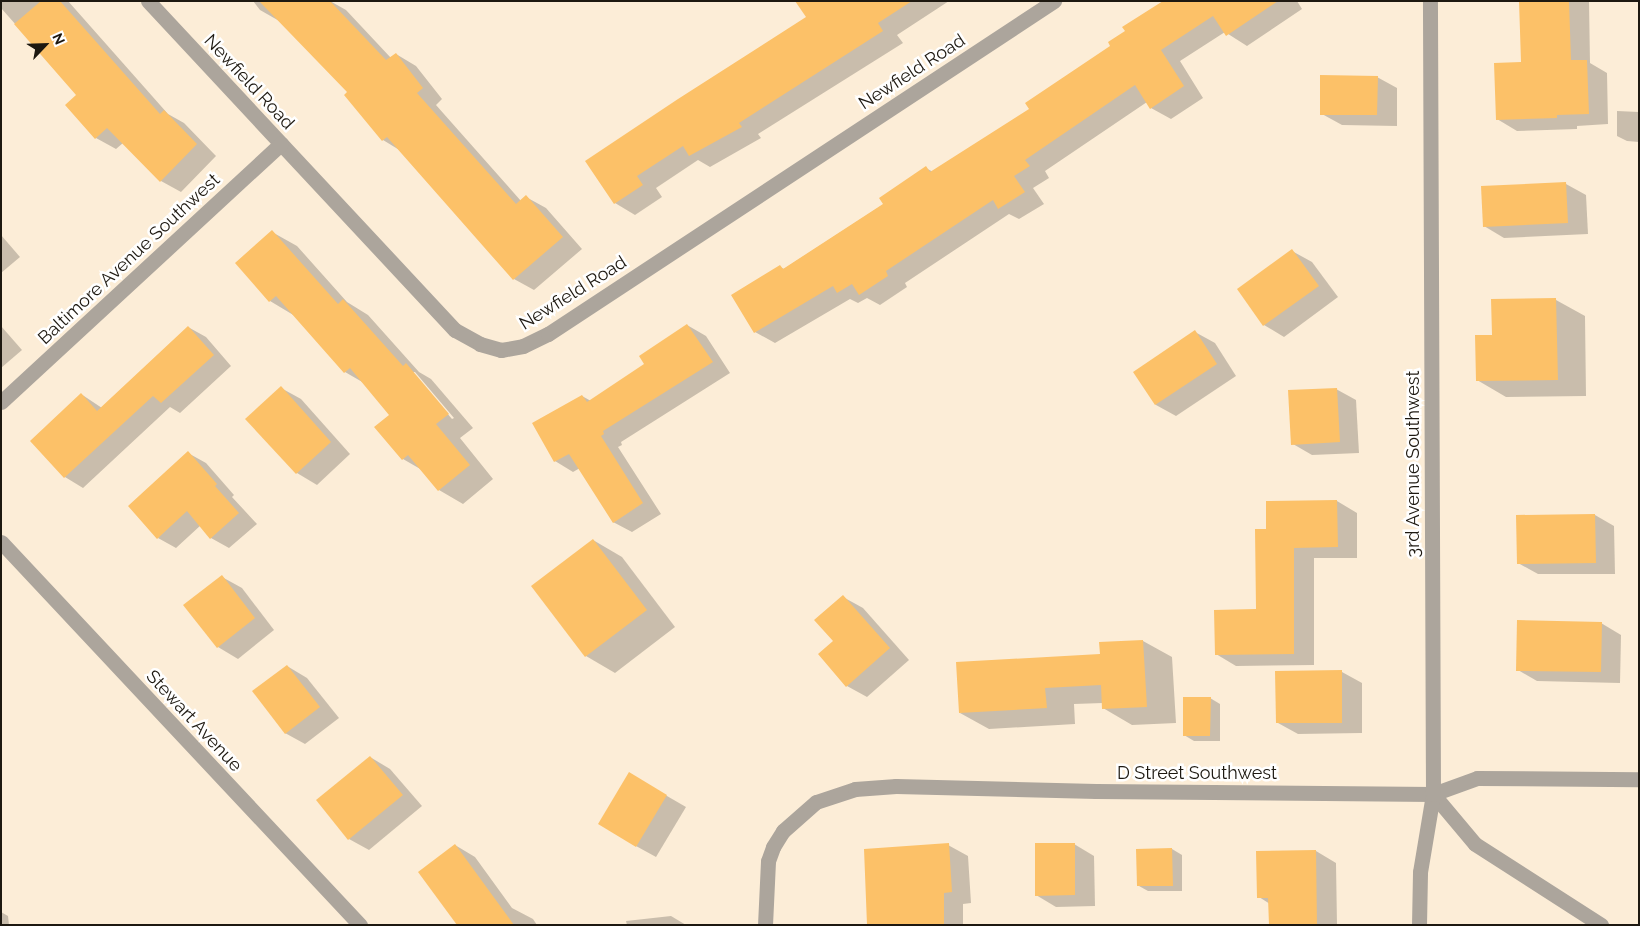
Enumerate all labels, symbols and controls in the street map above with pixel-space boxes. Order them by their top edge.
north arrow [20,20,70,70]
street label: Newfield Road [199,30,299,134]
street label: Newfield Road [855,30,969,114]
text: N [49,31,68,47]
street label: Baltimore Avenue Southwest [33,169,225,349]
street label: Newfield Road [515,251,631,335]
street label: 3rd Avenue Southwest [1402,370,1424,558]
street label: Stewart Avenue [141,666,247,776]
street label: D Street Southwest [1117,762,1277,784]

